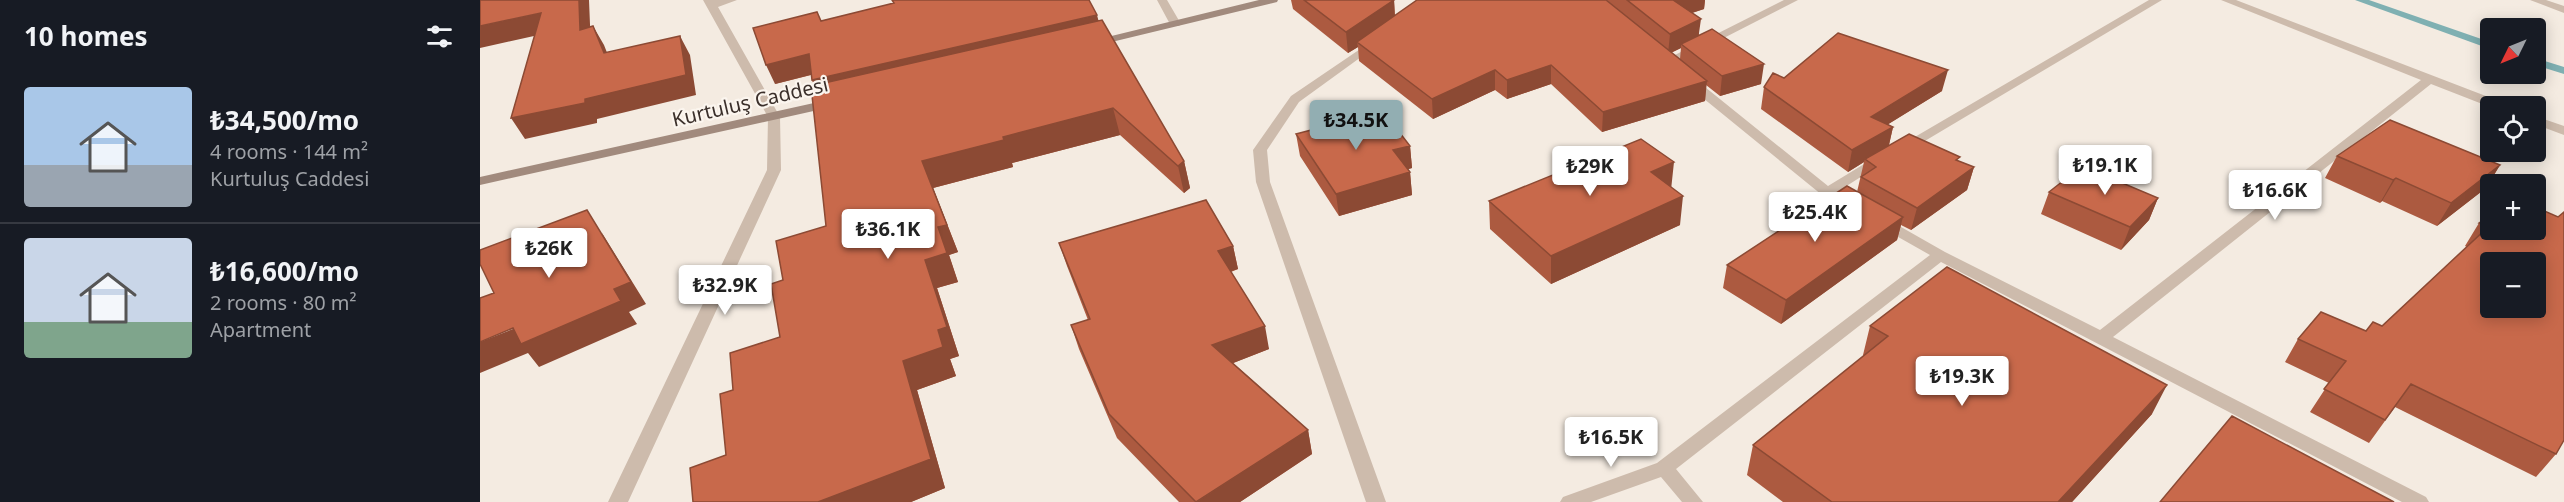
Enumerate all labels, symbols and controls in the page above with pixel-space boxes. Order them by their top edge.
text: 10 homes [24,18,148,54]
north arrow [2480,18,2546,84]
map controls [2480,18,2546,318]
icon: filters [423,20,456,53]
street label: Kurtuluş Caddesi [669,70,831,133]
button: locate [2480,96,2546,162]
pin: ₺34.5K [1307,100,1405,151]
text: ₺34,500/mo [210,102,359,138]
text: ₺34.5K [1324,106,1388,133]
icon: home [72,111,144,183]
text: 4 rooms · 144 m² [210,138,368,165]
pin: ₺19.1K [2056,145,2154,196]
pin: ₺29K [1554,146,1626,197]
text: ₺19.1K [2073,151,2137,178]
text: ₺29K [1566,152,1614,179]
text: Kurtuluş Caddesi [210,165,369,192]
pin: ₺16.6K [2226,170,2324,221]
button: + [2480,174,2546,240]
text: ₺16.6K [2243,176,2307,203]
pin: ₺25.4K [1766,192,1864,243]
text: ₺25.4K [1783,198,1847,225]
pin: ₺36.1K [839,209,937,260]
text: ₺36.1K [856,215,920,242]
pin: ₺26K [513,228,585,279]
text: ₺26K [525,234,573,261]
button: − [2480,252,2546,318]
text: ₺16,600/mo [210,253,359,289]
icon: home [72,262,144,334]
pin: ₺32.9K [676,265,774,316]
text: ₺32.9K [693,271,757,298]
text: 2 rooms · 80 m² [210,289,357,316]
text: Apartment [210,316,311,343]
pin: ₺19.3K [1913,356,2011,407]
text: ₺19.3K [1930,362,1994,389]
pin: ₺16.5K [1562,417,1660,468]
text: ₺16.5K [1579,423,1643,450]

